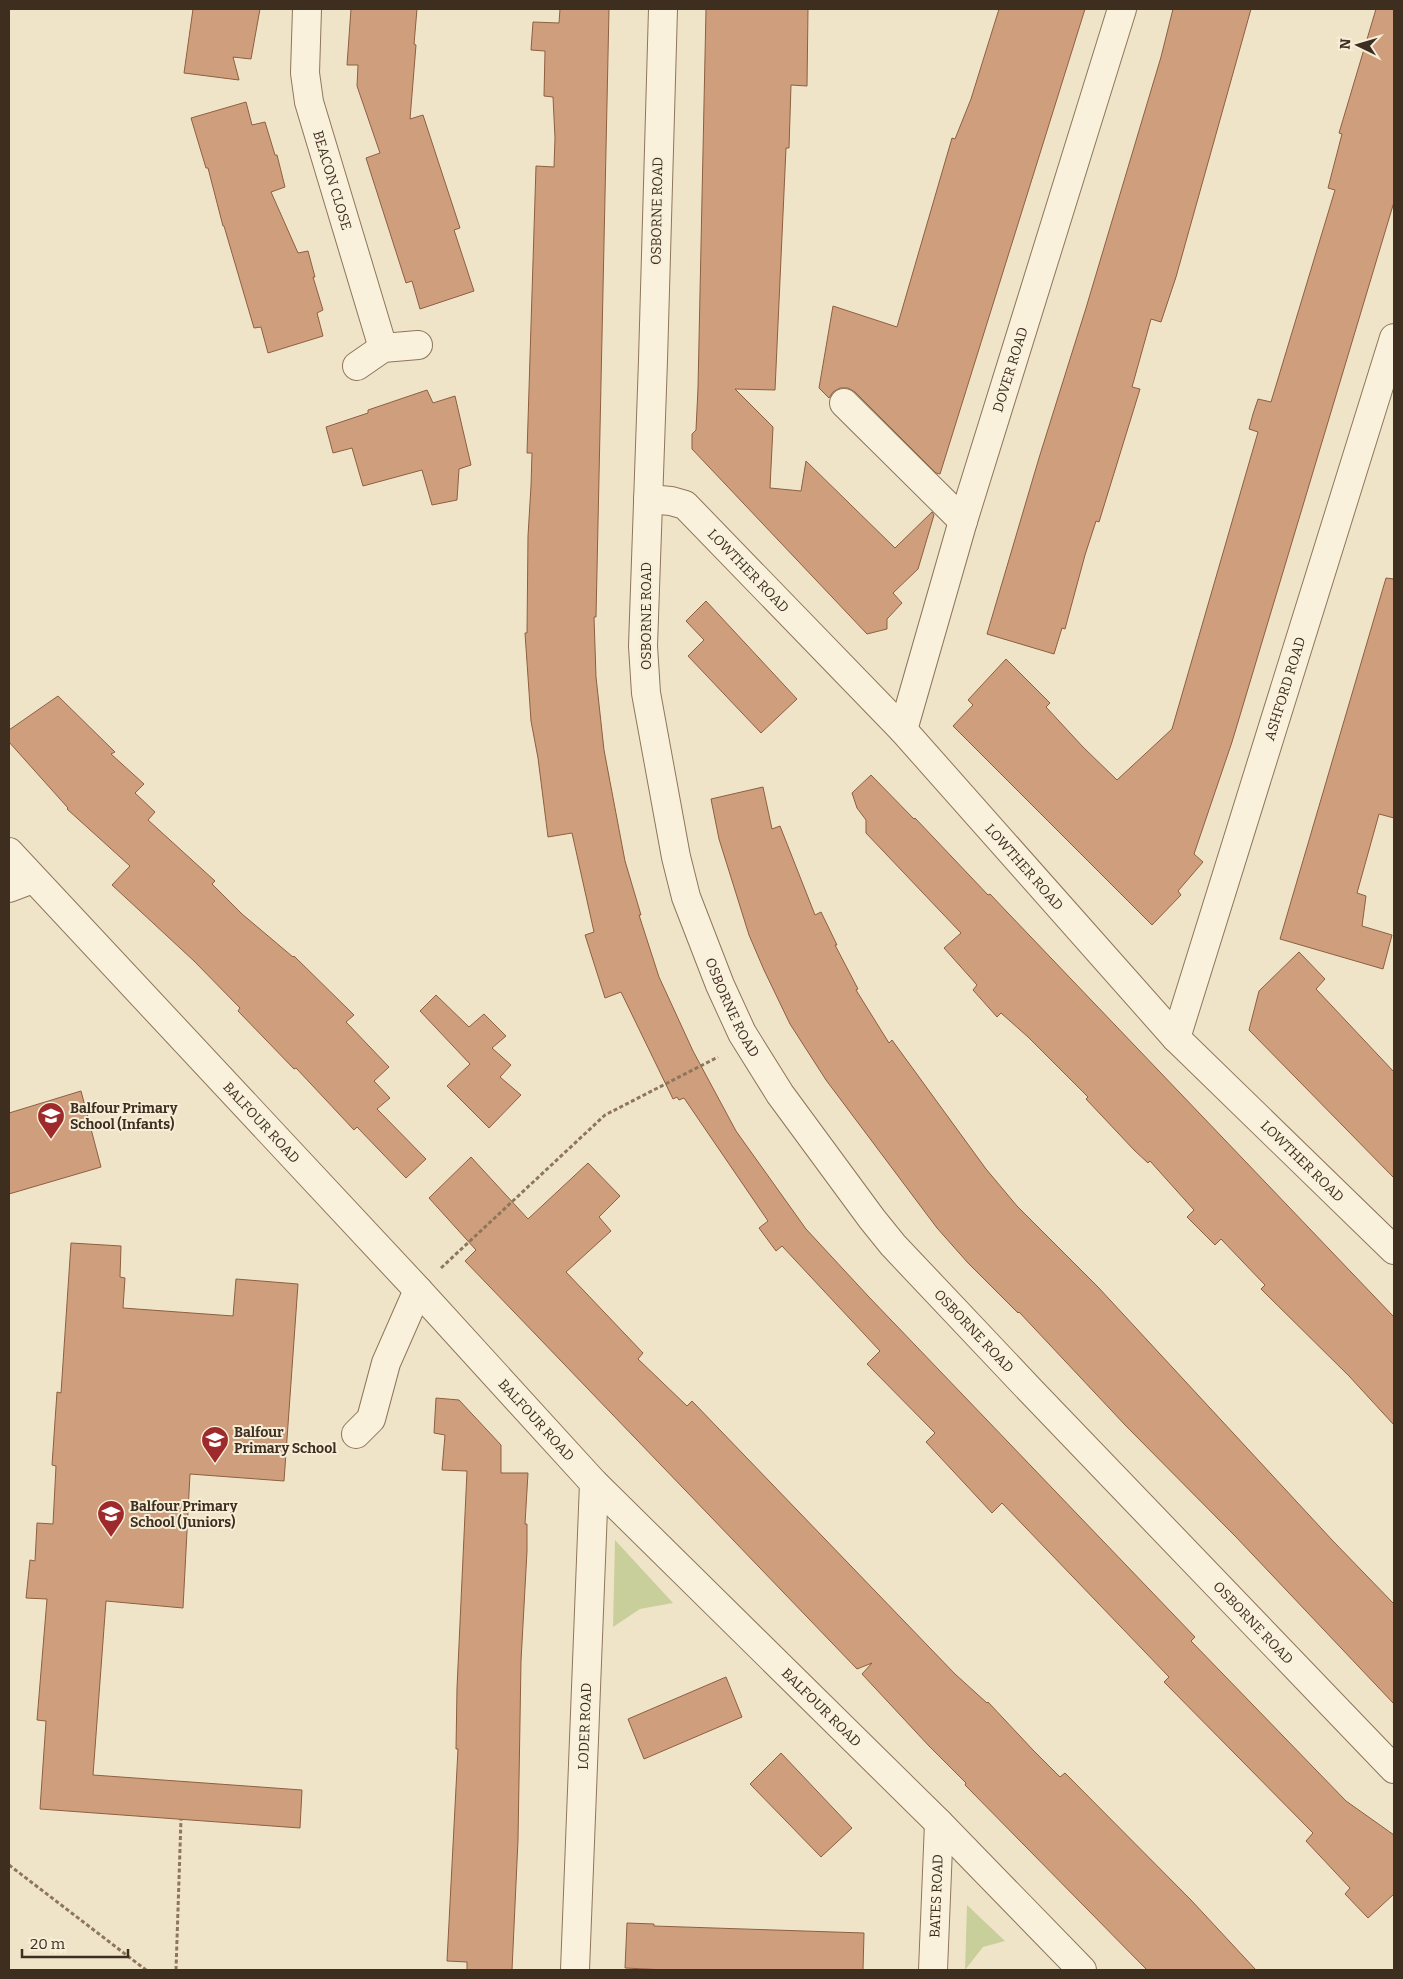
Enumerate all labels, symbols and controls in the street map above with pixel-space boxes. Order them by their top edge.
north arrow [1333,20,1383,70]
text: N [1337,38,1355,50]
street label: BEACON CLOSE [310,128,356,232]
street label: OSBORNE ROAD [648,157,666,265]
street label: DOVER ROAD [989,325,1031,414]
street label: LOWTHER ROAD [704,525,793,616]
street label: OSBORNE ROAD [638,562,655,670]
street label: ASHFORD ROAD [1261,635,1309,742]
street label: LOWTHER ROAD [982,820,1067,914]
street label: OSBORNE ROAD [702,955,763,1060]
street label: BALFOUR ROAD [220,1078,303,1167]
place label: Balfour Primary School (Infants) [70,1100,178,1133]
school or university icon: Balfour Primary School (Infants) [36,1101,66,1140]
street label: LOWTHER ROAD [1257,1117,1348,1205]
street label: OSBORNE ROAD [931,1286,1017,1376]
street label: BALFOUR ROAD [495,1375,578,1464]
place label: Balfour Primary School [234,1424,337,1457]
school or university icon: Balfour Primary School [200,1425,230,1464]
place label: Balfour Primary School (Juniors) [130,1498,238,1531]
school or university icon: Balfour Primary School (Juniors) [96,1499,126,1538]
street label: OSBORNE ROAD [1210,1578,1297,1667]
street label: BALFOUR ROAD [778,1664,865,1750]
street label: LODER ROAD [574,1682,595,1770]
street label: BATES ROAD [926,1854,946,1938]
scale bar [22,1926,129,1958]
text: 20 m [30,1935,66,1953]

